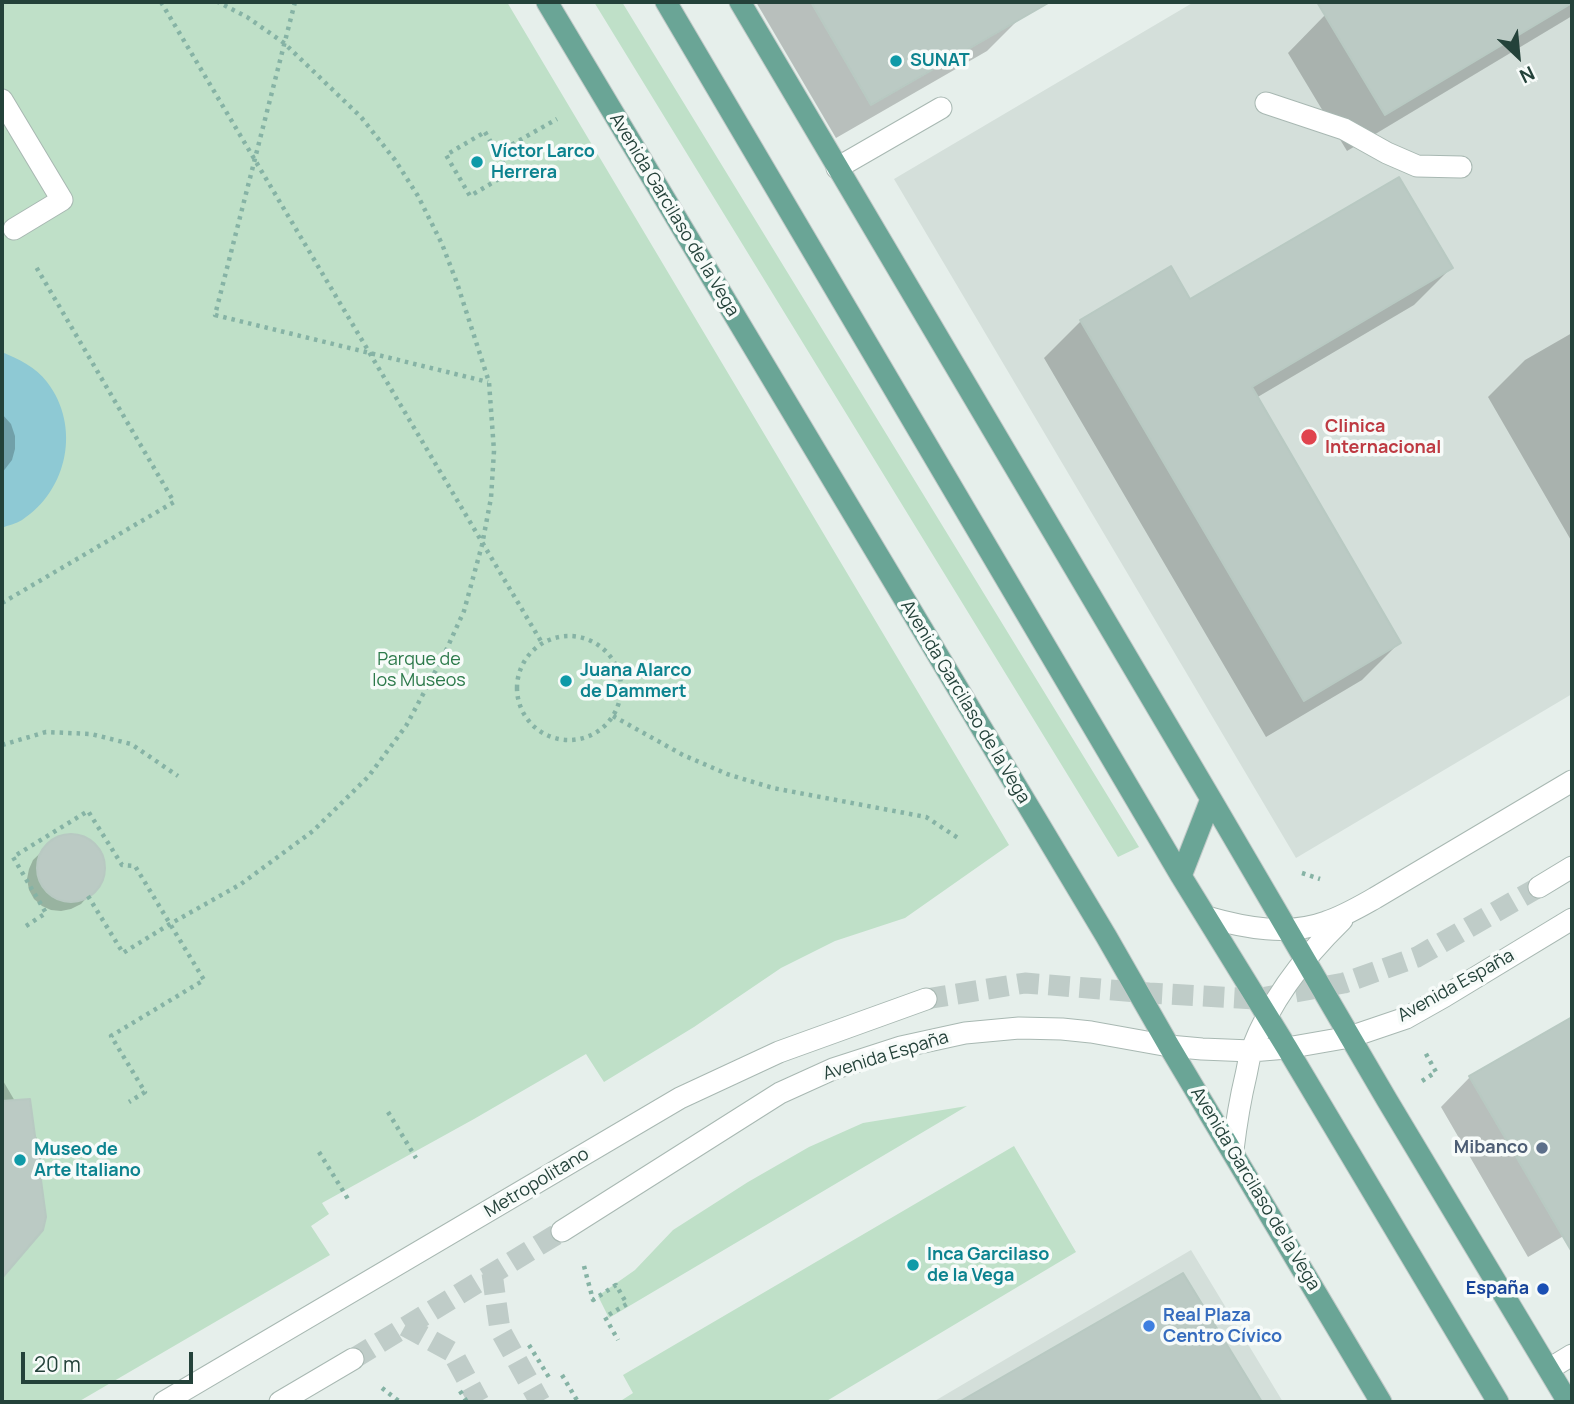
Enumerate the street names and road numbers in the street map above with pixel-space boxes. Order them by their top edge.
street label: Avenida Garcilaso de la Vega [605,109,743,321]
street label: Avenida Garcilaso de la Vega [896,596,1034,808]
street label: Avenida España [1394,945,1518,1027]
street label: Avenida España [821,1027,951,1085]
street label: Avenida Garcilaso de la Vega [1186,1083,1324,1295]
street label: Metropolitano [481,1143,593,1223]

